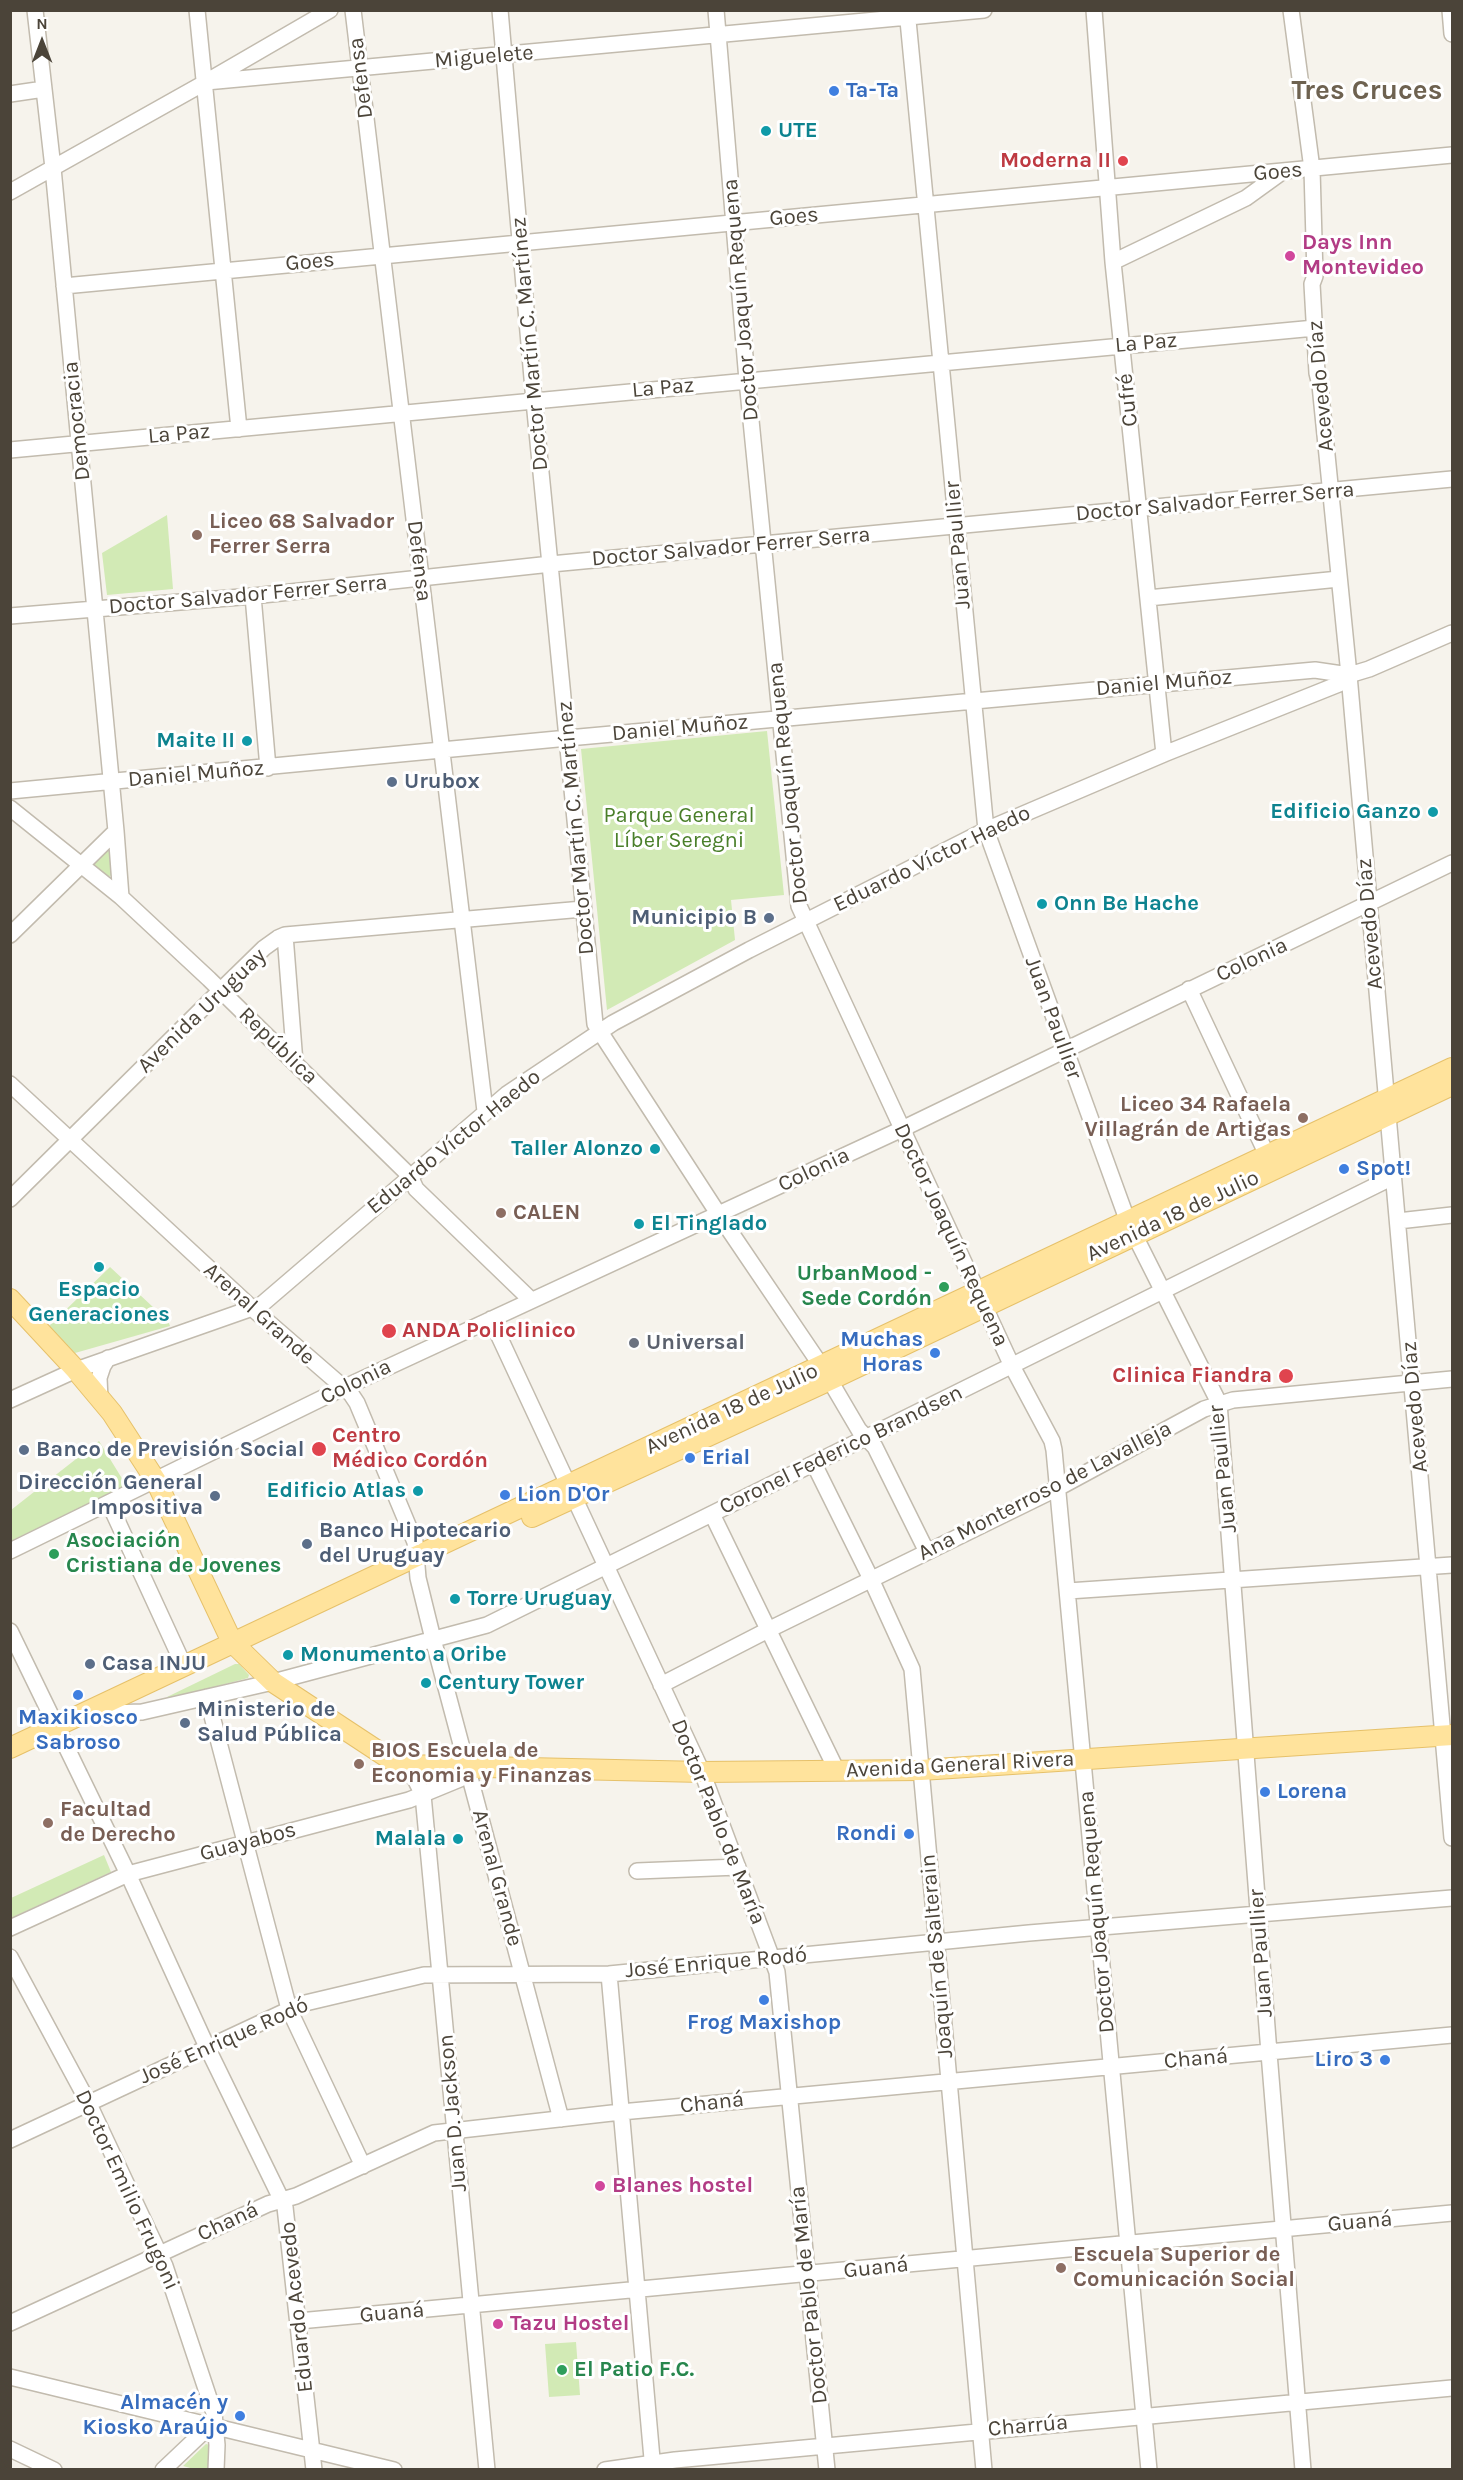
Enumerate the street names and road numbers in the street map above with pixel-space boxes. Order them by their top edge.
street label: Defensa [343,36,379,120]
street label: Miguelete [433,40,535,74]
street label: Goes [1252,157,1304,187]
street label: Doctor Joaquín Requena [717,178,765,422]
street label: Goes [768,202,820,232]
street label: Doctor Martín C. Martínez [506,216,554,472]
street label: Goes [284,247,336,277]
street label: Acevedo Díaz [1302,319,1340,453]
street label: La Paz [1114,327,1178,359]
street label: Democracia [58,360,96,482]
street label: La Paz [631,372,695,404]
street label: Cufré [1112,372,1144,428]
street label: La Paz [147,418,211,450]
street label: Doctor Salvador Ferrer Serra [1075,477,1355,527]
street label: Juan Paullier [939,480,977,610]
street label: Defensa [401,519,437,603]
street label: Doctor Salvador Ferrer Serra [591,522,871,572]
street label: Doctor Salvador Ferrer Serra [108,570,388,620]
street label: Doctor Joaquín Requena [762,661,814,905]
street label: Daniel Muñoz [1095,664,1233,702]
street label: Doctor Martín C. Martínez [552,700,600,956]
street label: Daniel Muñoz [611,709,749,747]
street label: Daniel Muñoz [127,755,265,793]
street label: Eduardo Víctor Haedo [829,800,1035,918]
street label: Acevedo Díaz [1351,857,1389,991]
street label: Colonia [1212,932,1292,988]
street label: Avenida Uruguay [132,943,272,1079]
street label: Juan Paullier [1019,953,1087,1083]
street label: República [233,1002,323,1090]
street label: Eduardo Víctor Haedo [362,1064,546,1220]
street label: Doctor Joaquín Requena [888,1119,1014,1351]
street label: Colonia [774,1142,854,1198]
street label: Avenida 18 de Julio [1083,1164,1263,1268]
street label: Arenal Grande [198,1257,320,1371]
street label: Acevedo Díaz [1396,1340,1434,1474]
street label: Colonia [316,1354,396,1410]
street label: Avenida 18 de Julio [642,1357,822,1461]
street label: Coronel Federico Brandsen [715,1380,967,1520]
street label: Juan Paullier [1203,1404,1243,1534]
street label: Ana Monterroso de Lavalleja [914,1415,1176,1567]
street label: Doctor Pablo de María [665,1716,771,1928]
street label: Avenida General Rivera [845,1746,1075,1784]
street label: Doctor Joaquín Requena [1073,1790,1121,2034]
street label: Arenal Grande [466,1807,528,1949]
street label: Guayabos [197,1816,299,1868]
street label: Joaquín de Salterain [915,1853,959,2059]
street label: Juan Paullier [1243,1888,1279,2018]
street label: José Enrique Rodó [624,1942,808,1984]
street label: José Enrique Rodó [135,1992,313,2090]
street label: Juan D. Jackson [433,2033,473,2193]
street label: Chaná [1163,2043,1229,2075]
street label: Doctor Emilio Frugoni [69,2086,185,2294]
street label: Chaná [679,2087,745,2119]
street label: Doctor Pablo de María [784,2185,834,2405]
street label: Chaná [193,2196,263,2248]
street label: Guaná [1326,2206,1394,2238]
street label: Eduardo Acevedo [275,2220,319,2394]
street label: Guaná [842,2251,910,2285]
street label: Guaná [358,2297,426,2329]
street label: Charrúa [987,2409,1069,2443]

